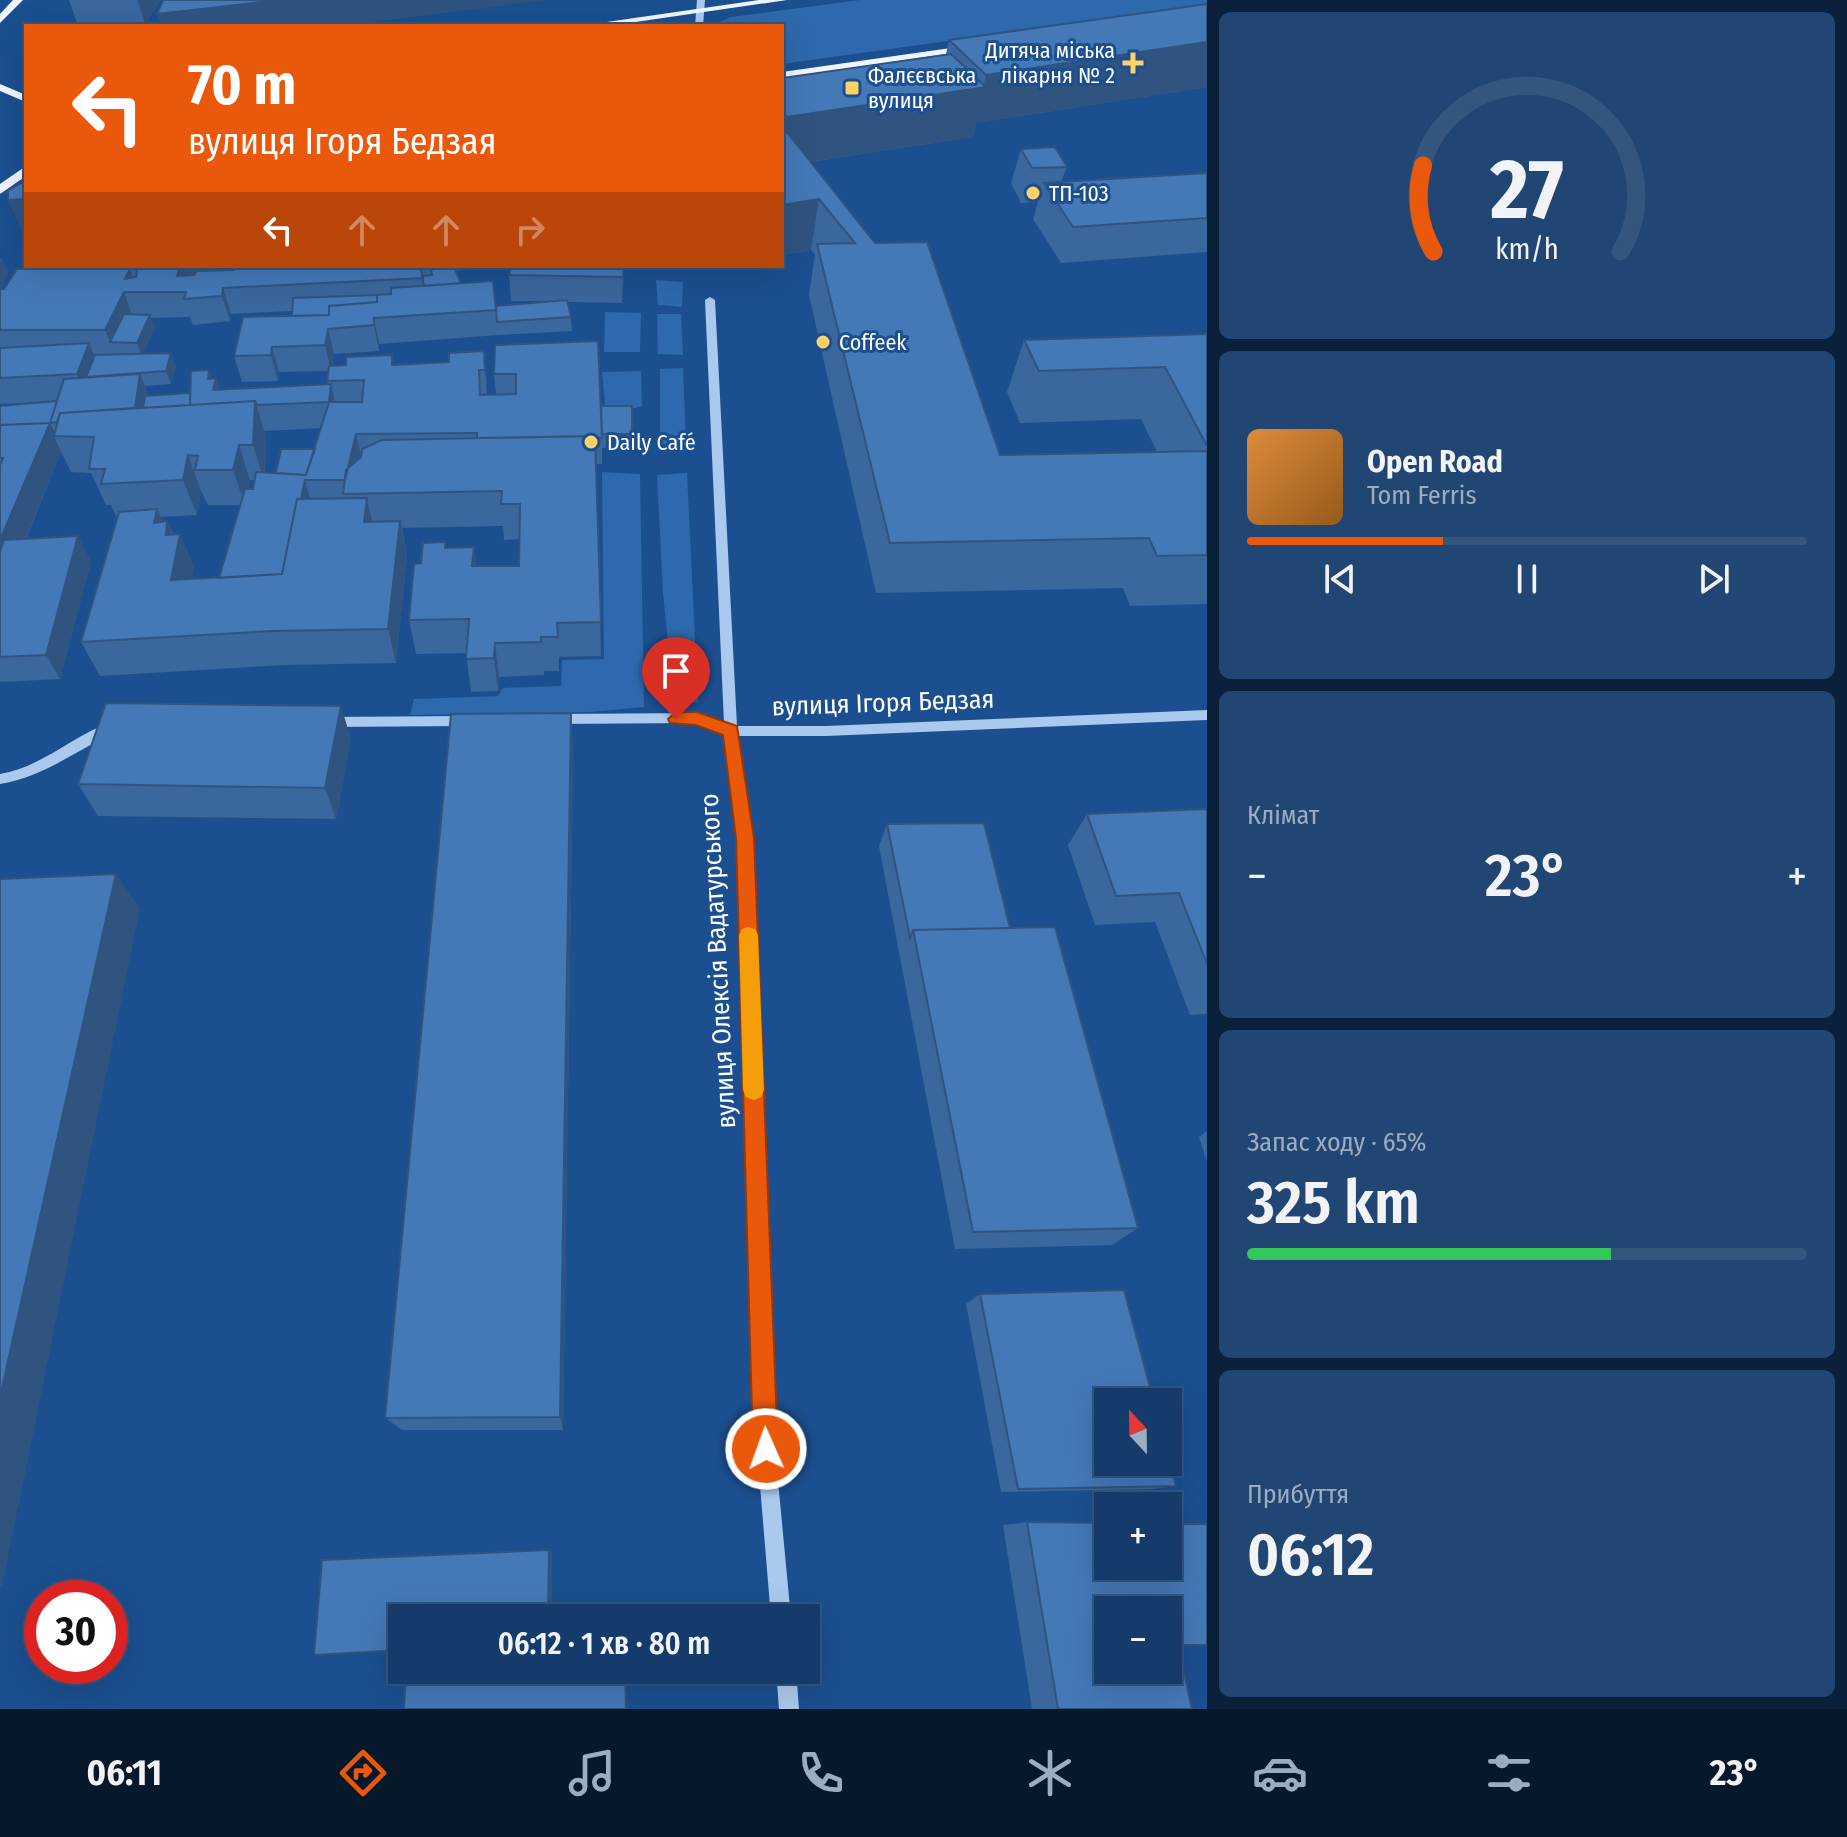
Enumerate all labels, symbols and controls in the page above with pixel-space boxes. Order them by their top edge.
place label: Дитяча міська лікарня № 2 [984,37,1115,89]
text: 70 m [188,52,296,119]
marker: Дитяча міська лікарня № 2 [1122,52,1144,74]
icon: left [56,56,160,160]
place label: Фалєєвська вулиця [868,62,976,114]
marker: Фалєєвська вулиця [843,79,861,97]
text: вулиця Ігоря Бедзая [188,120,497,164]
text: 27 [1489,139,1564,239]
place label: ТП-103 [1049,180,1109,207]
marker: ТП-103 [1024,184,1042,202]
icon: left [256,208,300,252]
icon: ahead [340,208,384,252]
icon: ahead [424,208,468,252]
icon: right [508,208,552,252]
text: km/h [1495,232,1559,267]
place label: Coffeek [839,329,907,356]
marker: Coffeek [814,333,832,351]
place label: Daily Café [607,429,696,456]
marker: Daily Café [582,433,600,451]
text: Open Road [1367,444,1503,480]
text: Tom Ferris [1367,480,1477,511]
icon: previous [1318,557,1362,601]
icon: pause [1505,557,1549,601]
icon: next [1692,557,1736,601]
pin [642,637,710,719]
icon: arrive [654,649,698,693]
street label: вулиця Ігоря Бедзая [771,684,995,722]
street label: вулиця Олексія Вадатурського [694,793,742,1129]
text: Клімат [1247,800,1319,831]
text: 23° [1485,840,1569,912]
text: − [1247,850,1267,903]
text: + [1787,850,1807,903]
text: Запас ходу · 65% [1247,1127,1426,1158]
text: 325 km [1247,1167,1420,1239]
north arrow [1094,1388,1182,1476]
map controls [1094,1388,1182,1684]
position arrow [724,1407,808,1491]
text: Прибуття [1247,1479,1349,1510]
button: + [1094,1492,1182,1580]
text: 06:12 [1247,1519,1374,1591]
speed limit sign: 30 [24,1580,128,1684]
button: − [1094,1596,1182,1684]
text: 06:12 · 1 хв · 80 m [498,1626,710,1662]
icon: directions [335,1745,391,1801]
icon: music [564,1745,620,1801]
icon: phone [793,1745,849,1801]
icon: climate [1022,1745,1078,1801]
icon: car [1252,1745,1308,1801]
icon: filters [1481,1745,1537,1801]
text: 06:11 [87,1751,162,1795]
text: 23° [1710,1751,1760,1795]

